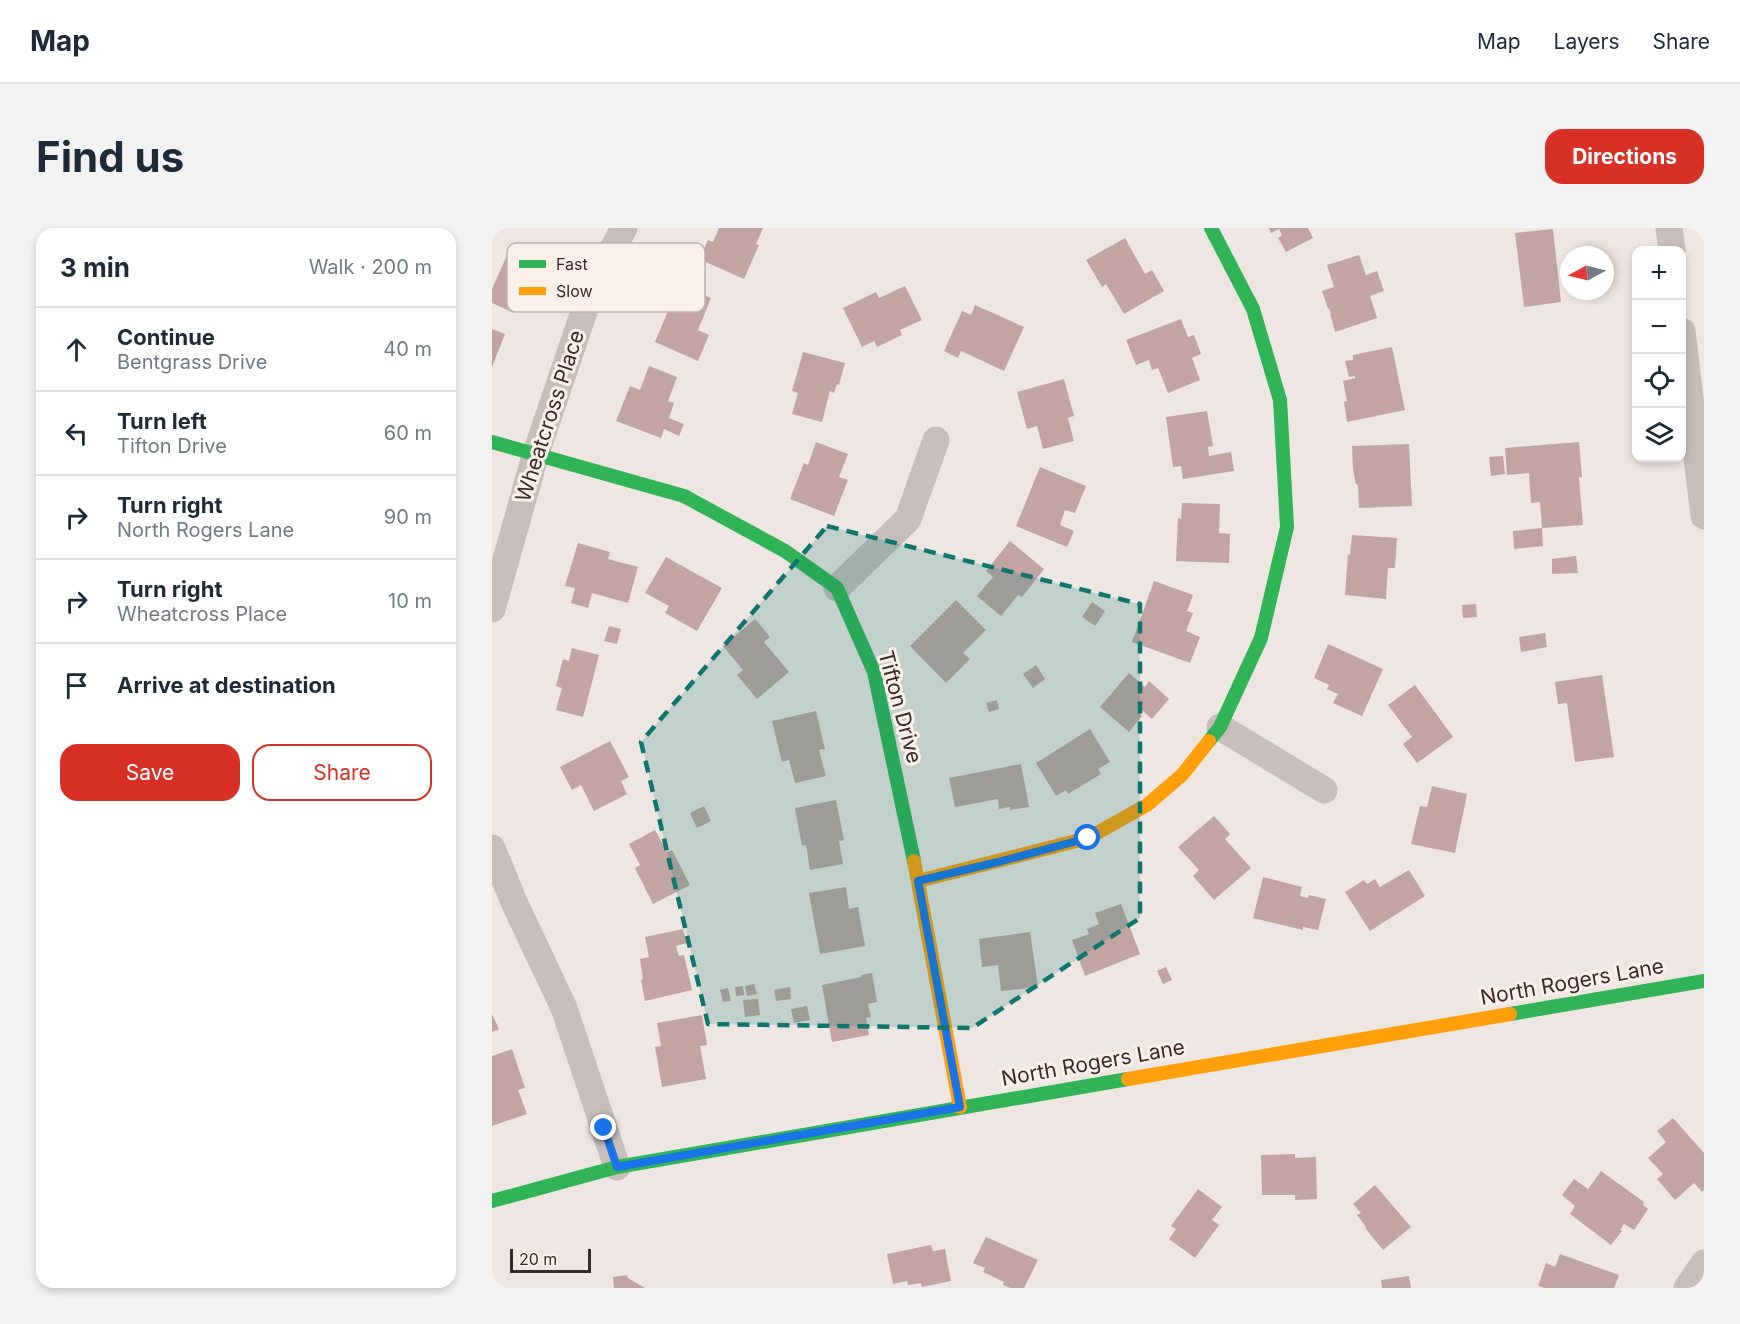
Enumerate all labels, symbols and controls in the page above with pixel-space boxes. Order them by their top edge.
text: Map [30,24,90,58]
text: Map [1477,29,1521,54]
text: Layers [1554,29,1620,54]
text: Share [1653,29,1710,54]
button: Directions [1545,129,1704,184]
text: Find us [36,131,184,182]
legend [507,243,705,312]
north arrow [1560,246,1614,300]
map controls [1632,246,1686,462]
button: + [1632,246,1686,300]
text: 3 min [60,252,130,283]
text: Fast [556,254,588,274]
text: Walk · 200 m [309,255,432,279]
text: Slow [556,281,593,301]
button: − [1632,300,1686,354]
text: Continue [117,324,215,350]
street label: Wheatcross Place [510,327,589,505]
icon: ahead [60,333,93,366]
text: 40 m [383,337,432,361]
text: Bentgrass Drive [117,350,267,374]
button: locate [1632,354,1686,408]
text: Turn left [117,408,207,434]
button: layers [1632,408,1686,462]
icon: left [60,417,93,450]
text: 60 m [384,421,432,445]
text: Tifton Drive [117,434,227,458]
text: Turn right [117,492,223,518]
icon: right [60,501,93,534]
text: 90 m [384,505,432,529]
text: North Rogers Lane [117,518,294,542]
text: Turn right [117,576,223,602]
icon: right [60,585,93,618]
text: 10 m [388,589,432,613]
text: Wheatcross Place [117,602,287,626]
street label: Tifton Drive [873,648,927,766]
icon: arrive [60,669,93,702]
text: Arrive at destination [117,672,336,698]
button: Save [60,744,240,801]
button: Share [252,744,432,801]
route start [1074,824,1100,850]
street label: North Rogers Lane [1478,953,1666,1010]
street label: North Rogers Lane [999,1034,1187,1091]
route end [590,1114,616,1140]
scale bar [510,1246,591,1274]
text: 20 m [519,1249,557,1269]

